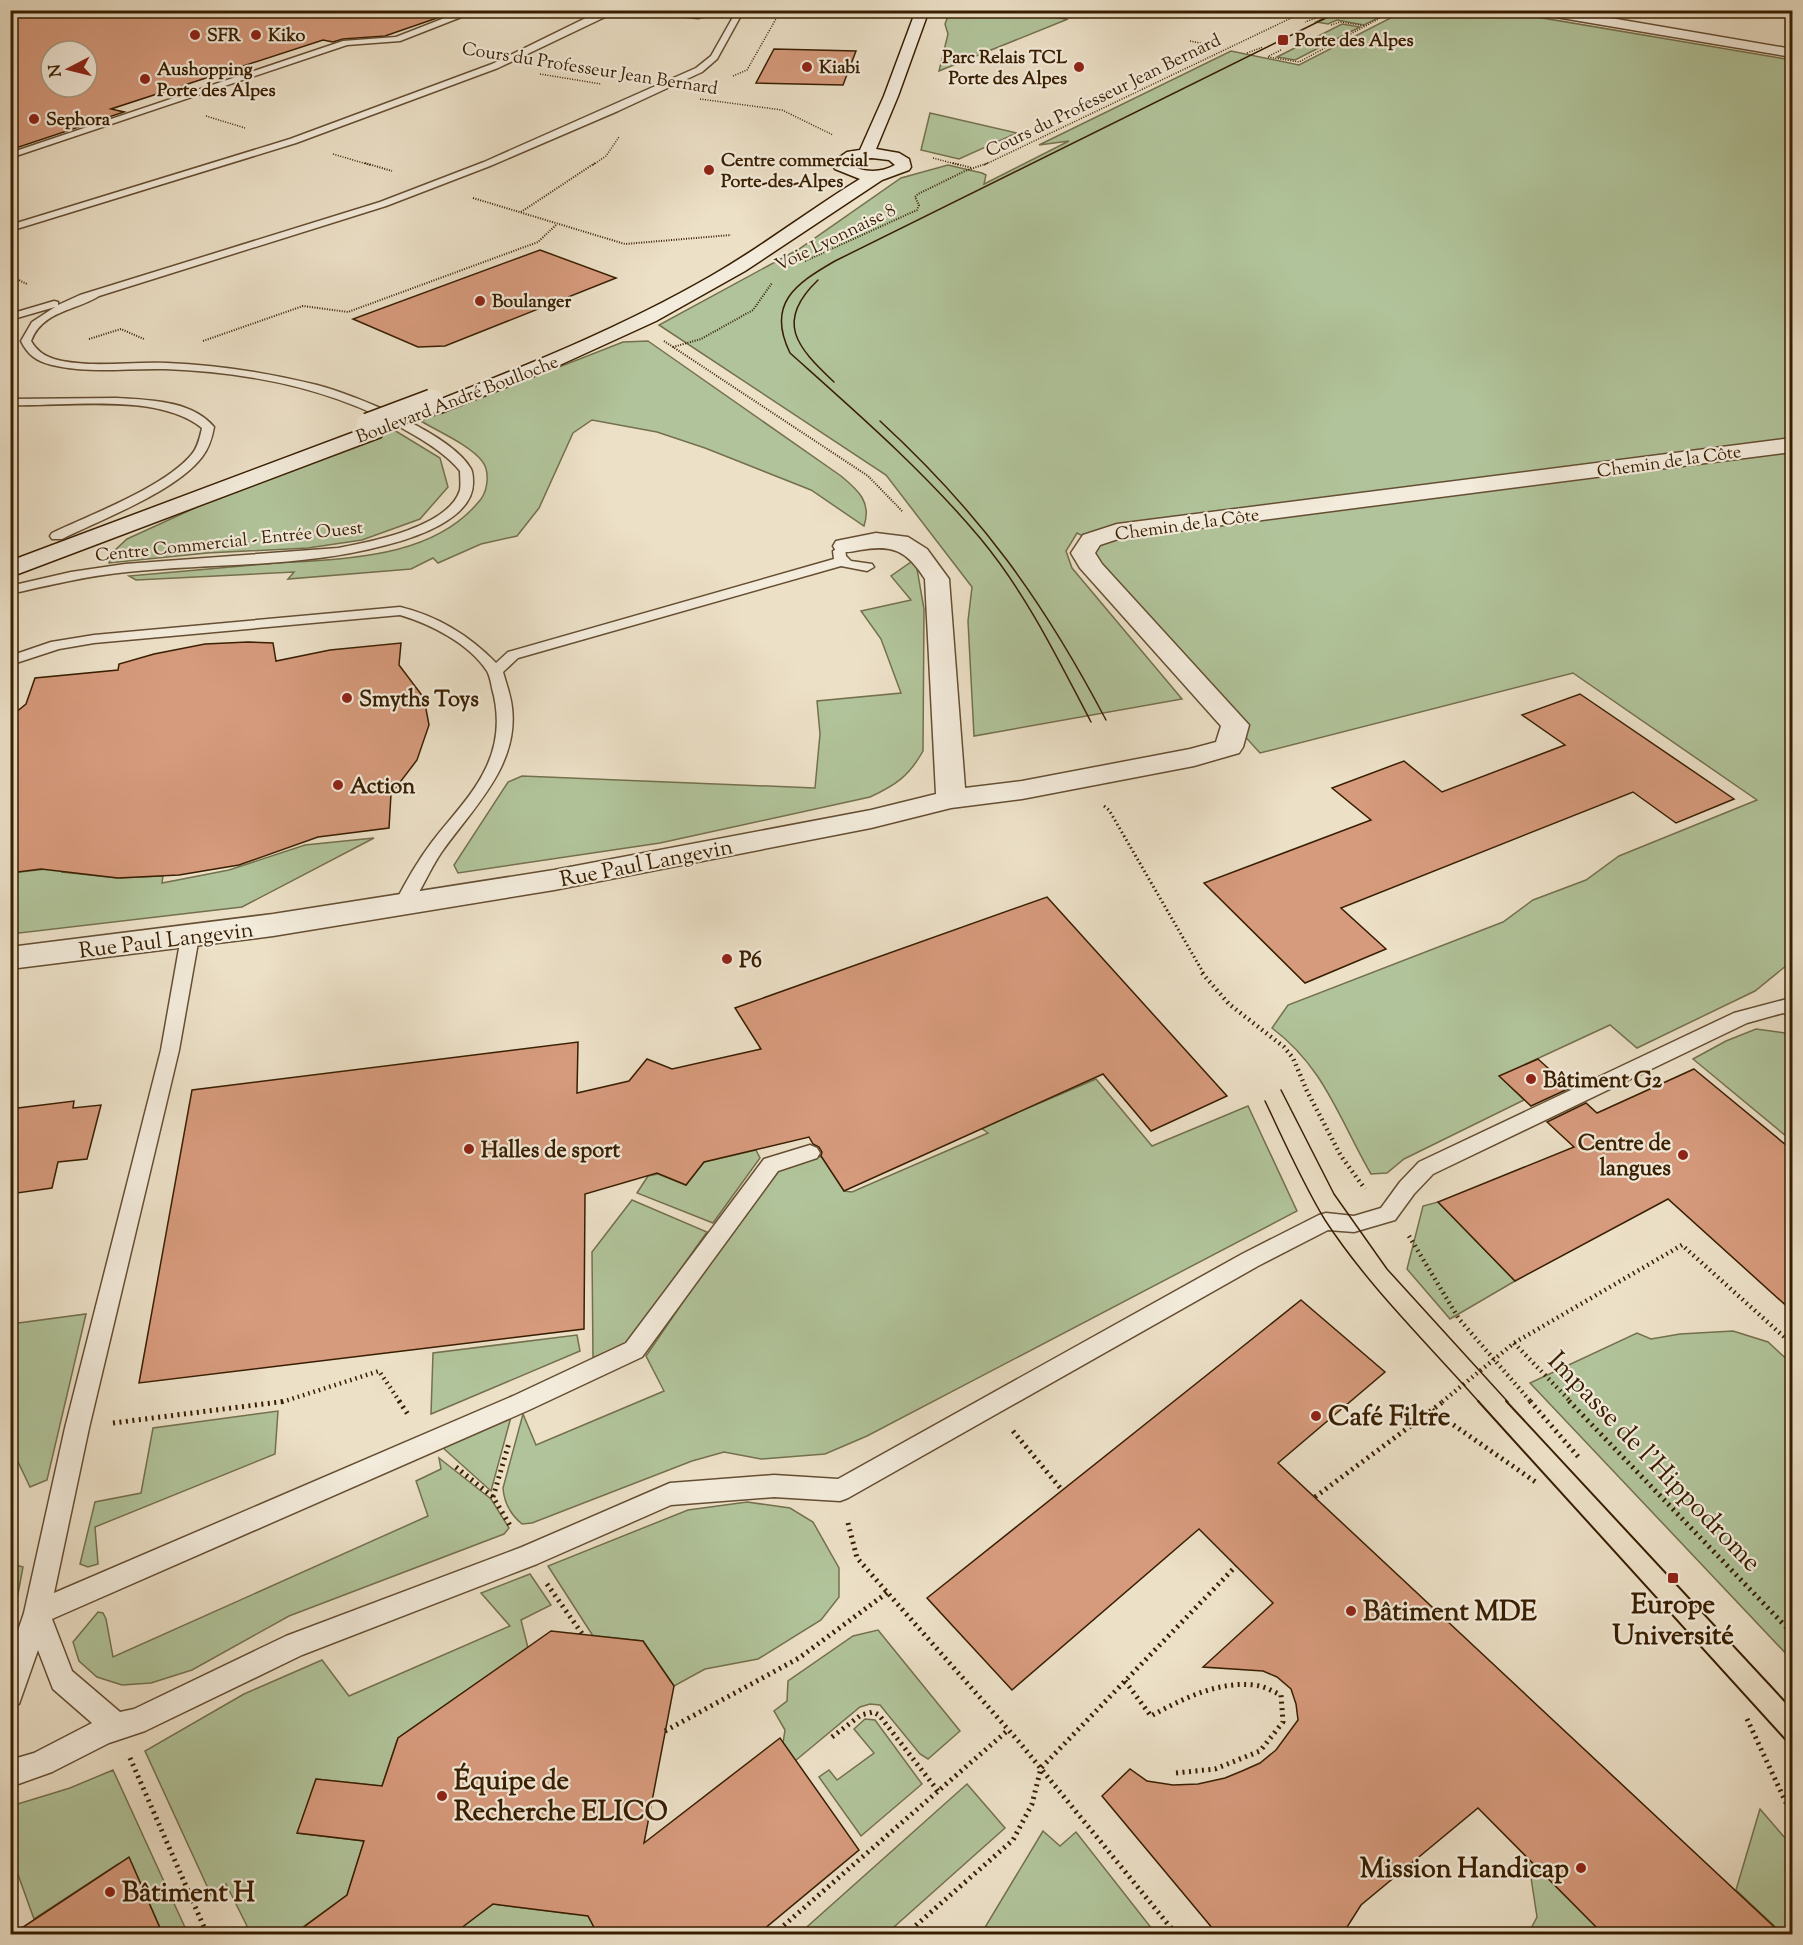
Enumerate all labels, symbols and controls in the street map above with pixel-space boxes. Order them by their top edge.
place label: SFR [207,24,242,50]
place label: Kiko [268,24,306,50]
marker: SFR [188,28,202,42]
marker: Kiko [249,28,263,42]
street label: Cours du Professeur Jean Bernard [982,28,1226,165]
place label: Porte des Alpes [1295,29,1414,55]
marker: Porte des Alpes [1276,33,1290,47]
street label: Cours du Professeur Jean Bernard [460,37,720,103]
north arrow [39,39,99,99]
place label: Parc Relais TCL Porte des Alpes [942,46,1067,93]
place label: Kiabi [819,56,861,82]
place label: Aushopping Porte des Alpes [157,58,276,105]
marker: Kiabi [800,60,814,74]
marker: Parc Relais TCL Porte des Alpes [1072,60,1086,74]
text: N [44,63,69,78]
marker: Aushopping Porte des Alpes [138,72,152,86]
place label: Sephora [46,108,111,134]
marker: Sephora [27,112,41,126]
place label: Centre commercial Porte-des-Alpes [721,149,869,196]
marker: Centre commercial Porte-des-Alpes [702,163,716,177]
street label: Voie Lyonnaise 8 [771,198,901,279]
place label: Boulanger [492,290,571,316]
marker: Boulanger [473,294,487,308]
street label: Boulevard André Boulloche [353,350,563,452]
street label: Chemin de la Côte [1595,440,1743,486]
street label: Chemin de la Côte [1113,503,1261,549]
street label: Centre Commercial - Entrée Ouest [94,516,364,570]
place label: Smyths Toys [359,685,479,717]
marker: Smyths Toys [340,691,354,705]
place label: Action [350,772,415,804]
marker: Action [331,778,345,792]
street label: Rue Paul Langevin [557,832,736,897]
street label: Rue Paul Langevin [77,915,256,969]
place label: P6 [739,946,762,978]
marker: P6 [720,952,734,966]
place label: Bâtiment G2 [1543,1066,1663,1098]
marker: Bâtiment G2 [1524,1072,1538,1086]
place label: Centre de langues [1578,1129,1671,1186]
place label: Halles de sport [481,1136,620,1168]
marker: Halles de sport [462,1142,476,1156]
marker: Centre de langues [1676,1148,1690,1162]
street label: Impasse de l'Hippodrome [1537,1344,1769,1582]
place label: Café Filtre [1328,1399,1450,1438]
marker: Café Filtre [1309,1409,1323,1423]
marker: Europe Université [1666,1571,1680,1585]
place label: Europe Université [1612,1587,1734,1657]
place label: Bâtiment MDE [1363,1594,1538,1633]
marker: Bâtiment MDE [1344,1604,1358,1618]
place label: Équipe de Recherche ELICO [454,1762,668,1833]
marker: Équipe de Recherche ELICO [435,1789,449,1803]
place label: Mission Handicap [1360,1851,1569,1890]
marker: Mission Handicap [1574,1861,1588,1875]
place label: Bâtiment H [122,1875,255,1914]
marker: Bâtiment H [103,1885,117,1899]

